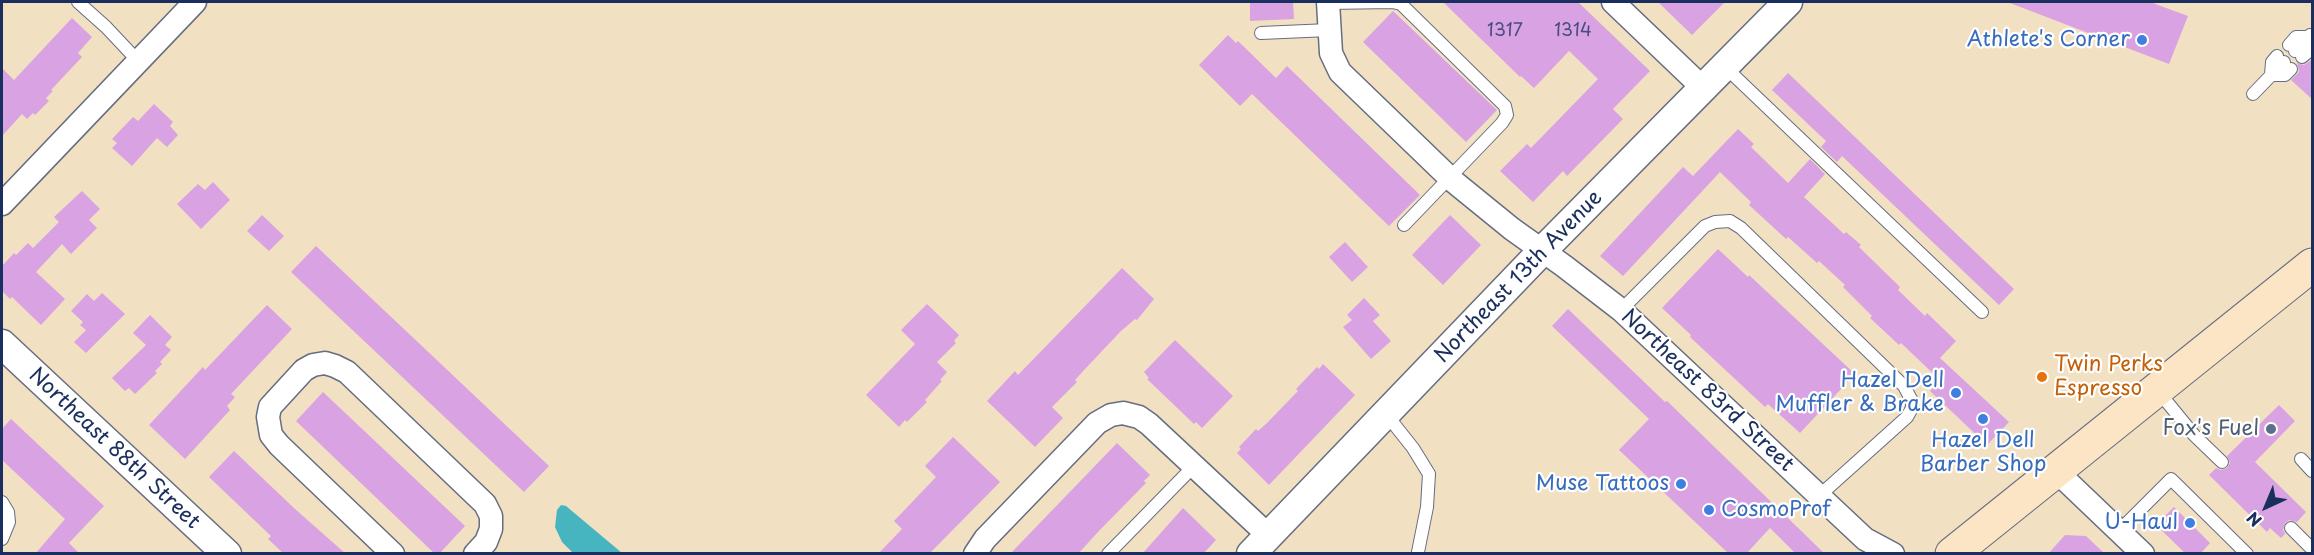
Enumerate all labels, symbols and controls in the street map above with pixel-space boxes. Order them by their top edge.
house number: 1317 [1487,20,1523,42]
house number: 1314 [1554,20,1592,42]
place label: Athlete's Corner [1967,27,2130,53]
marker: Athlete's Corner [2135,33,2149,47]
street label: Northeast 13th Avenue [1430,186,1608,368]
street label: Northeast 83rd Street [1616,305,1798,477]
place label: Twin Perks Espresso [2054,352,2163,402]
street label: Northeast 88th Street [23,363,205,535]
place label: Hazel Dell Muffler & Brake [1775,368,1944,418]
marker: Twin Perks Espresso [2035,370,2049,384]
marker: Hazel Dell Muffler & Brake [1949,386,1963,400]
marker: Hazel Dell Barber Shop [1976,412,1990,426]
place label: Fox's Fuel [2162,416,2259,442]
marker: Fox's Fuel [2264,422,2278,436]
place label: Hazel Dell Barber Shop [1920,428,2046,478]
place label: Muse Tattoos [1536,471,1669,497]
marker: Muse Tattoos [1674,477,1688,491]
north arrow [2236,477,2296,537]
place label: CosmoProf [1721,497,1831,523]
marker: CosmoProf [1702,503,1716,517]
text: N [2241,507,2266,533]
place label: U-Haul [2104,510,2178,536]
marker: U-Haul [2183,516,2197,530]

